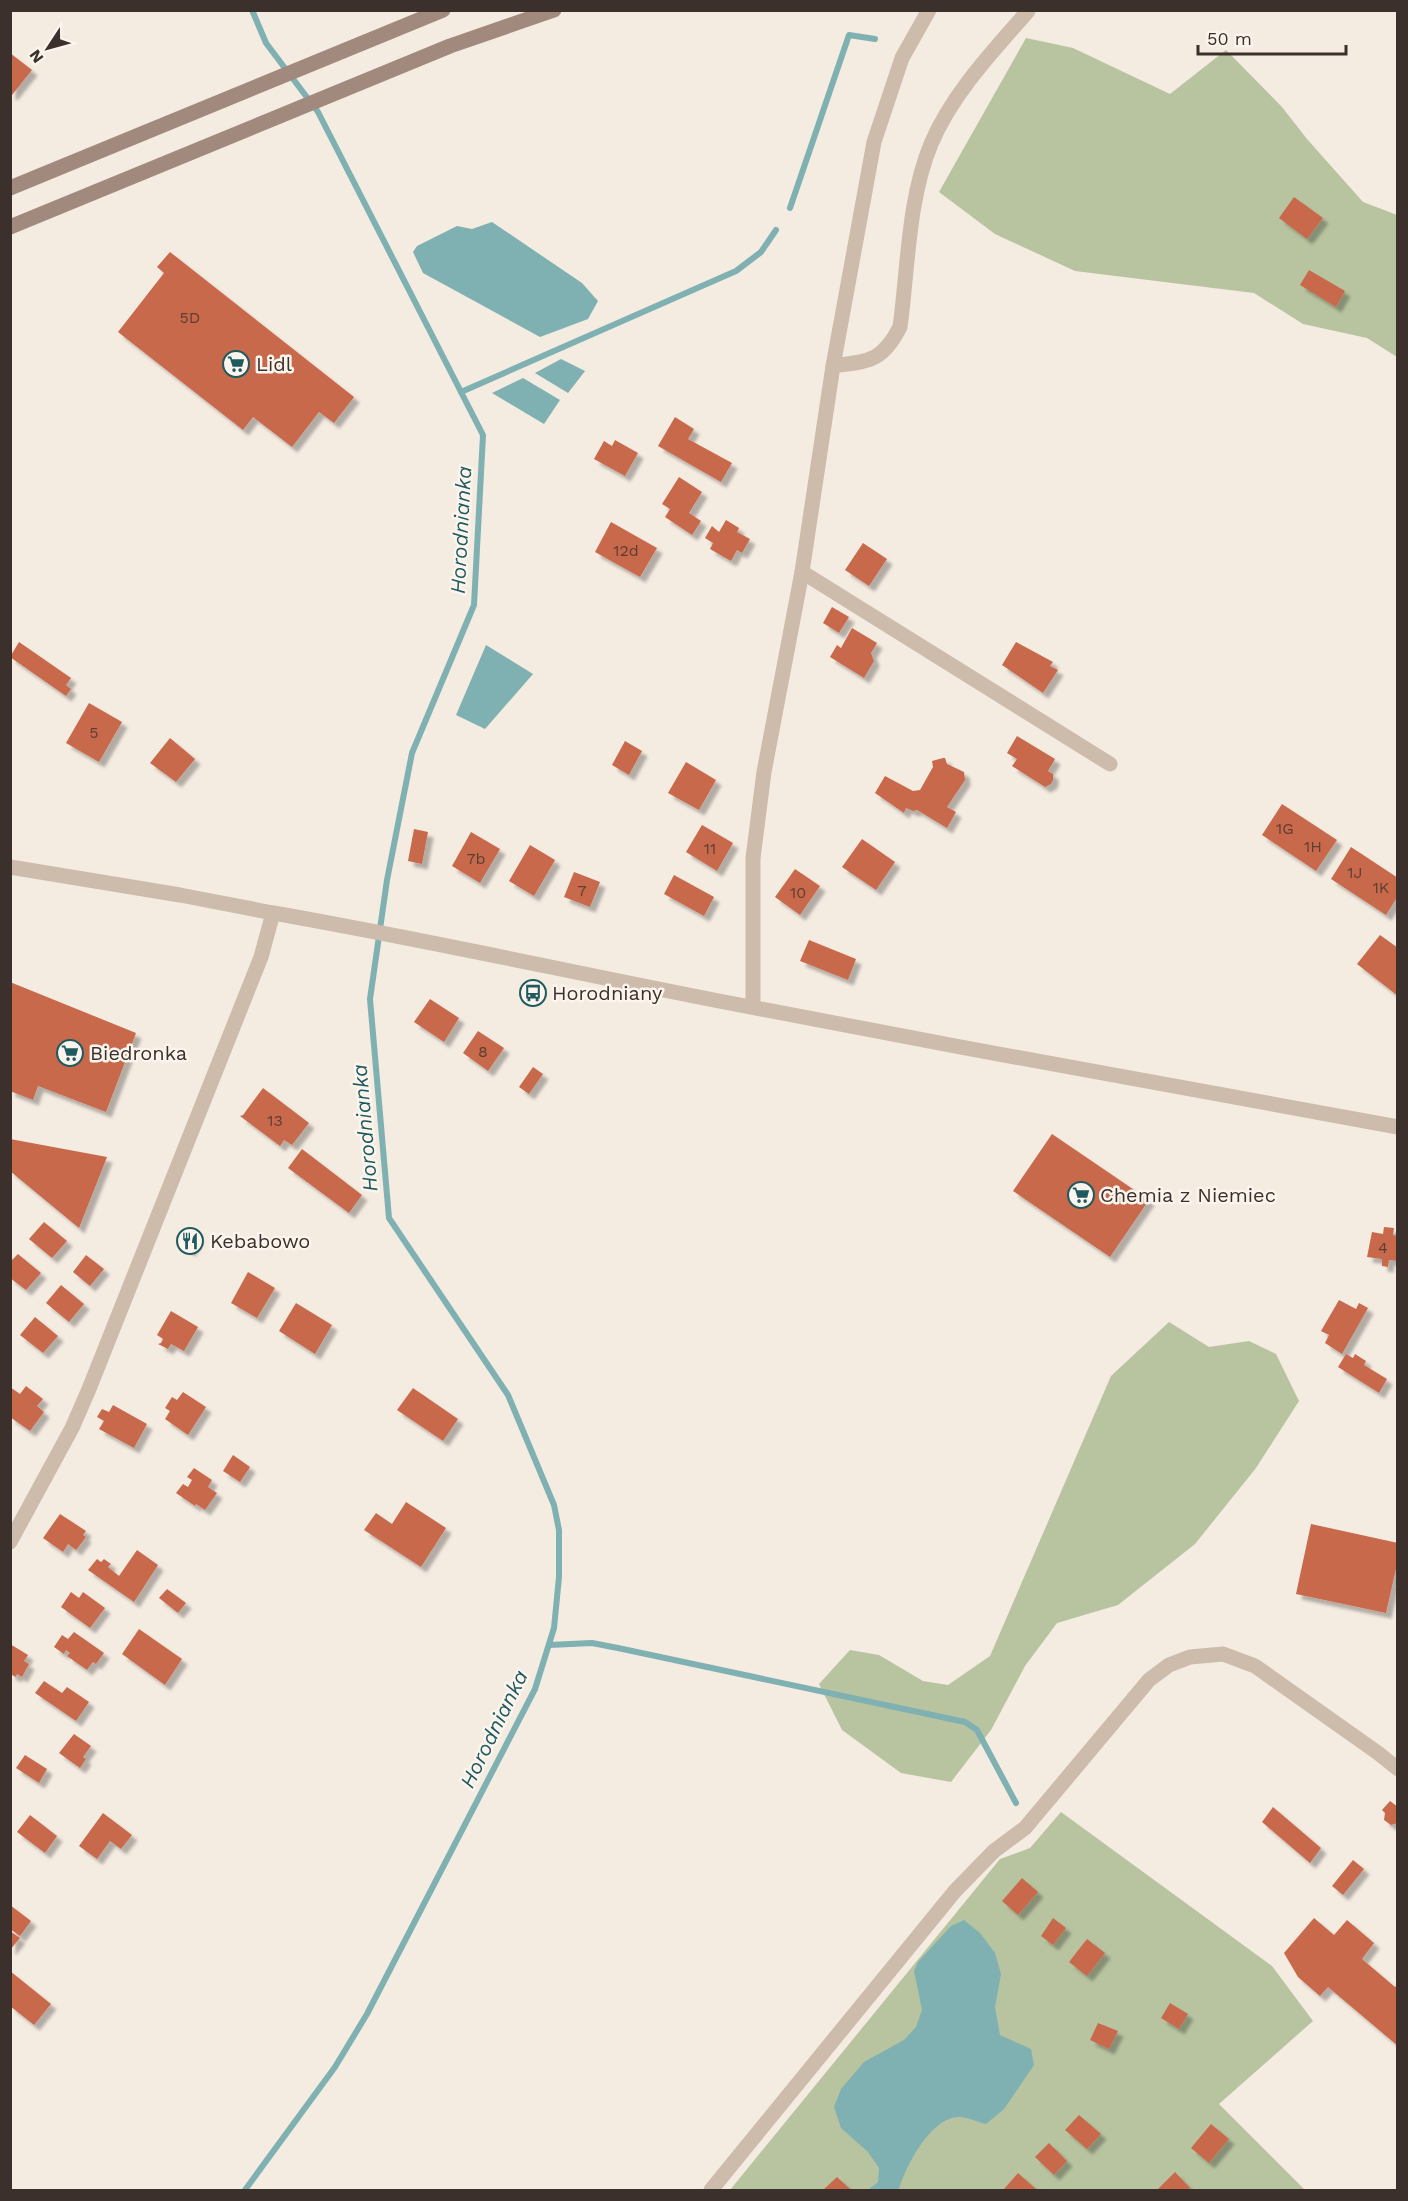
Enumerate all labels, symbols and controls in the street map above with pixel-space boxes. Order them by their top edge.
north arrow [18,18,78,78]
scale bar [1198,18,1346,56]
text: 50 m [1207,28,1252,49]
text: N [25,46,47,67]
house number: 5D [180,308,200,327]
supermarket icon: Lidl [221,349,251,379]
place label: Lidl [256,352,292,376]
water label: Horodnianka [445,465,476,595]
house number: 12d [613,541,639,560]
house number: 5 [89,723,99,742]
house number: 1G [1276,819,1294,838]
house number: 1H [1304,837,1322,856]
house number: 11 [704,839,716,858]
house number: 7b [466,849,486,868]
house number: 1J [1347,863,1363,882]
house number: 1K [1373,878,1390,897]
house number: 7 [578,881,587,900]
house number: 10 [790,883,806,902]
bus stop icon: Horodniany [518,978,548,1008]
place label: Horodniany [552,981,663,1005]
supermarket icon: Biedronka [55,1038,85,1068]
place label: Biedronka [90,1041,187,1065]
house number: 8 [478,1042,488,1061]
water label: Horodnianka [346,1063,383,1193]
house number: 13 [267,1111,283,1130]
supermarket icon: Chemia z Niemiec [1066,1180,1096,1210]
place label: Chemia z Niemiec [1100,1183,1276,1207]
restaurant icon: Kebabowo [175,1226,205,1256]
place label: Kebabowo [210,1229,310,1253]
house number: 4 [1378,1238,1388,1257]
water label: Horodnianka [454,1666,533,1792]

